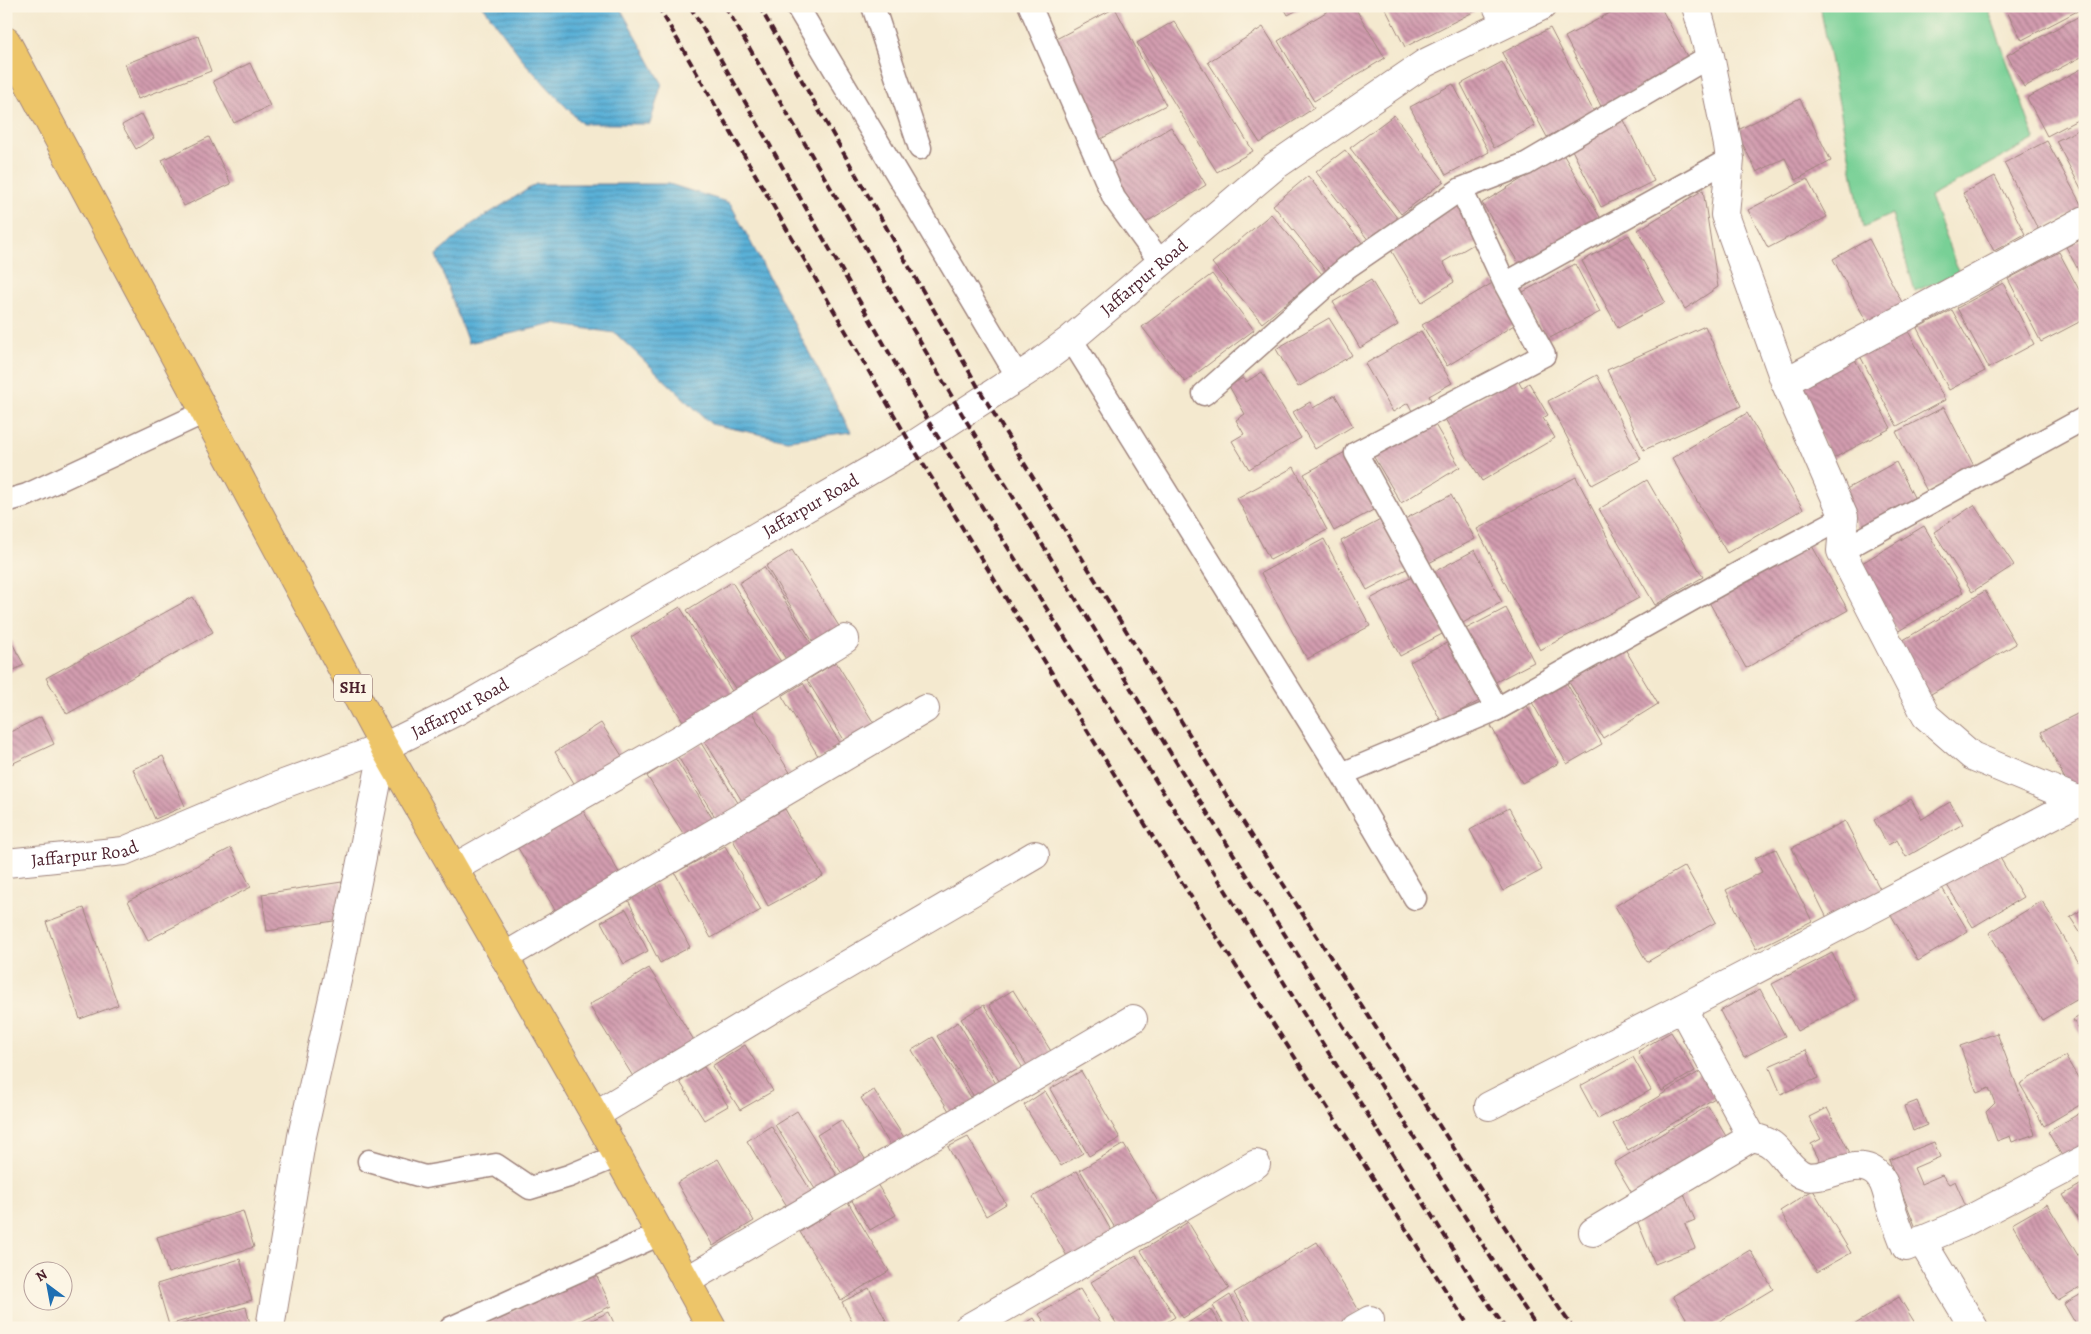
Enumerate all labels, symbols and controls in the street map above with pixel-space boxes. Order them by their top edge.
street label: Jaffarpur Road [1095,233,1193,321]
street label: Jaffarpur Road [758,468,863,543]
street label: Jaffarpur Road [407,672,513,744]
road number: SH1 [334,674,372,701]
street label: Jaffarpur Road [30,834,142,872]
north arrow [22,1262,72,1312]
text: N [32,1265,51,1286]

